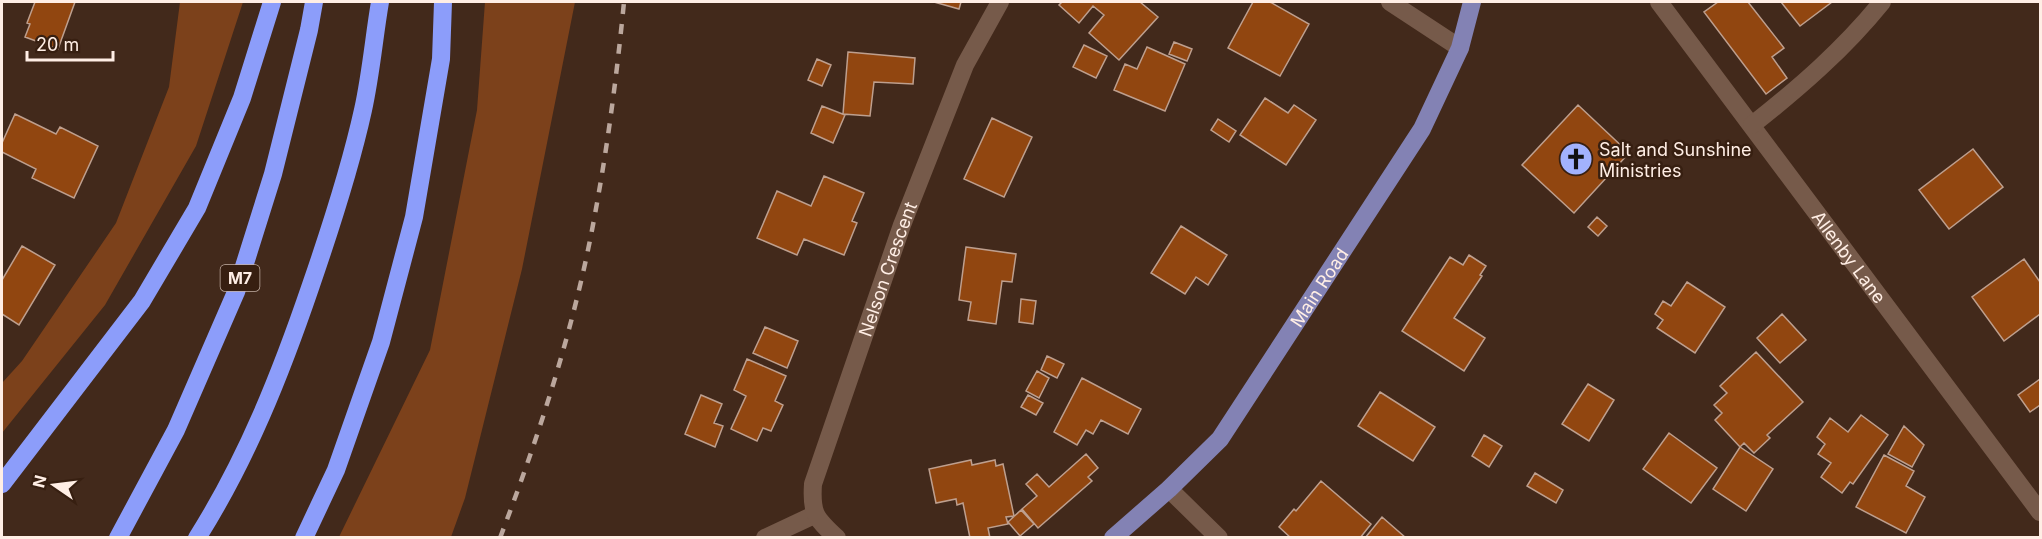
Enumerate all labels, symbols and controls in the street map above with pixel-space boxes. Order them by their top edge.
scale bar [27,24,112,62]
text: 20 m [36,34,79,55]
place label: Salt and Sunshine Ministries [1599,139,1752,181]
church icon: Salt and Sunshine Ministries [1558,141,1594,177]
street label: Nelson Crescent [854,199,921,339]
street label: Allenby Lane [1808,207,1891,307]
street label: Main Road [1286,244,1352,331]
road number: M7 [220,265,260,291]
north arrow [24,455,84,515]
text: N [28,473,51,490]

